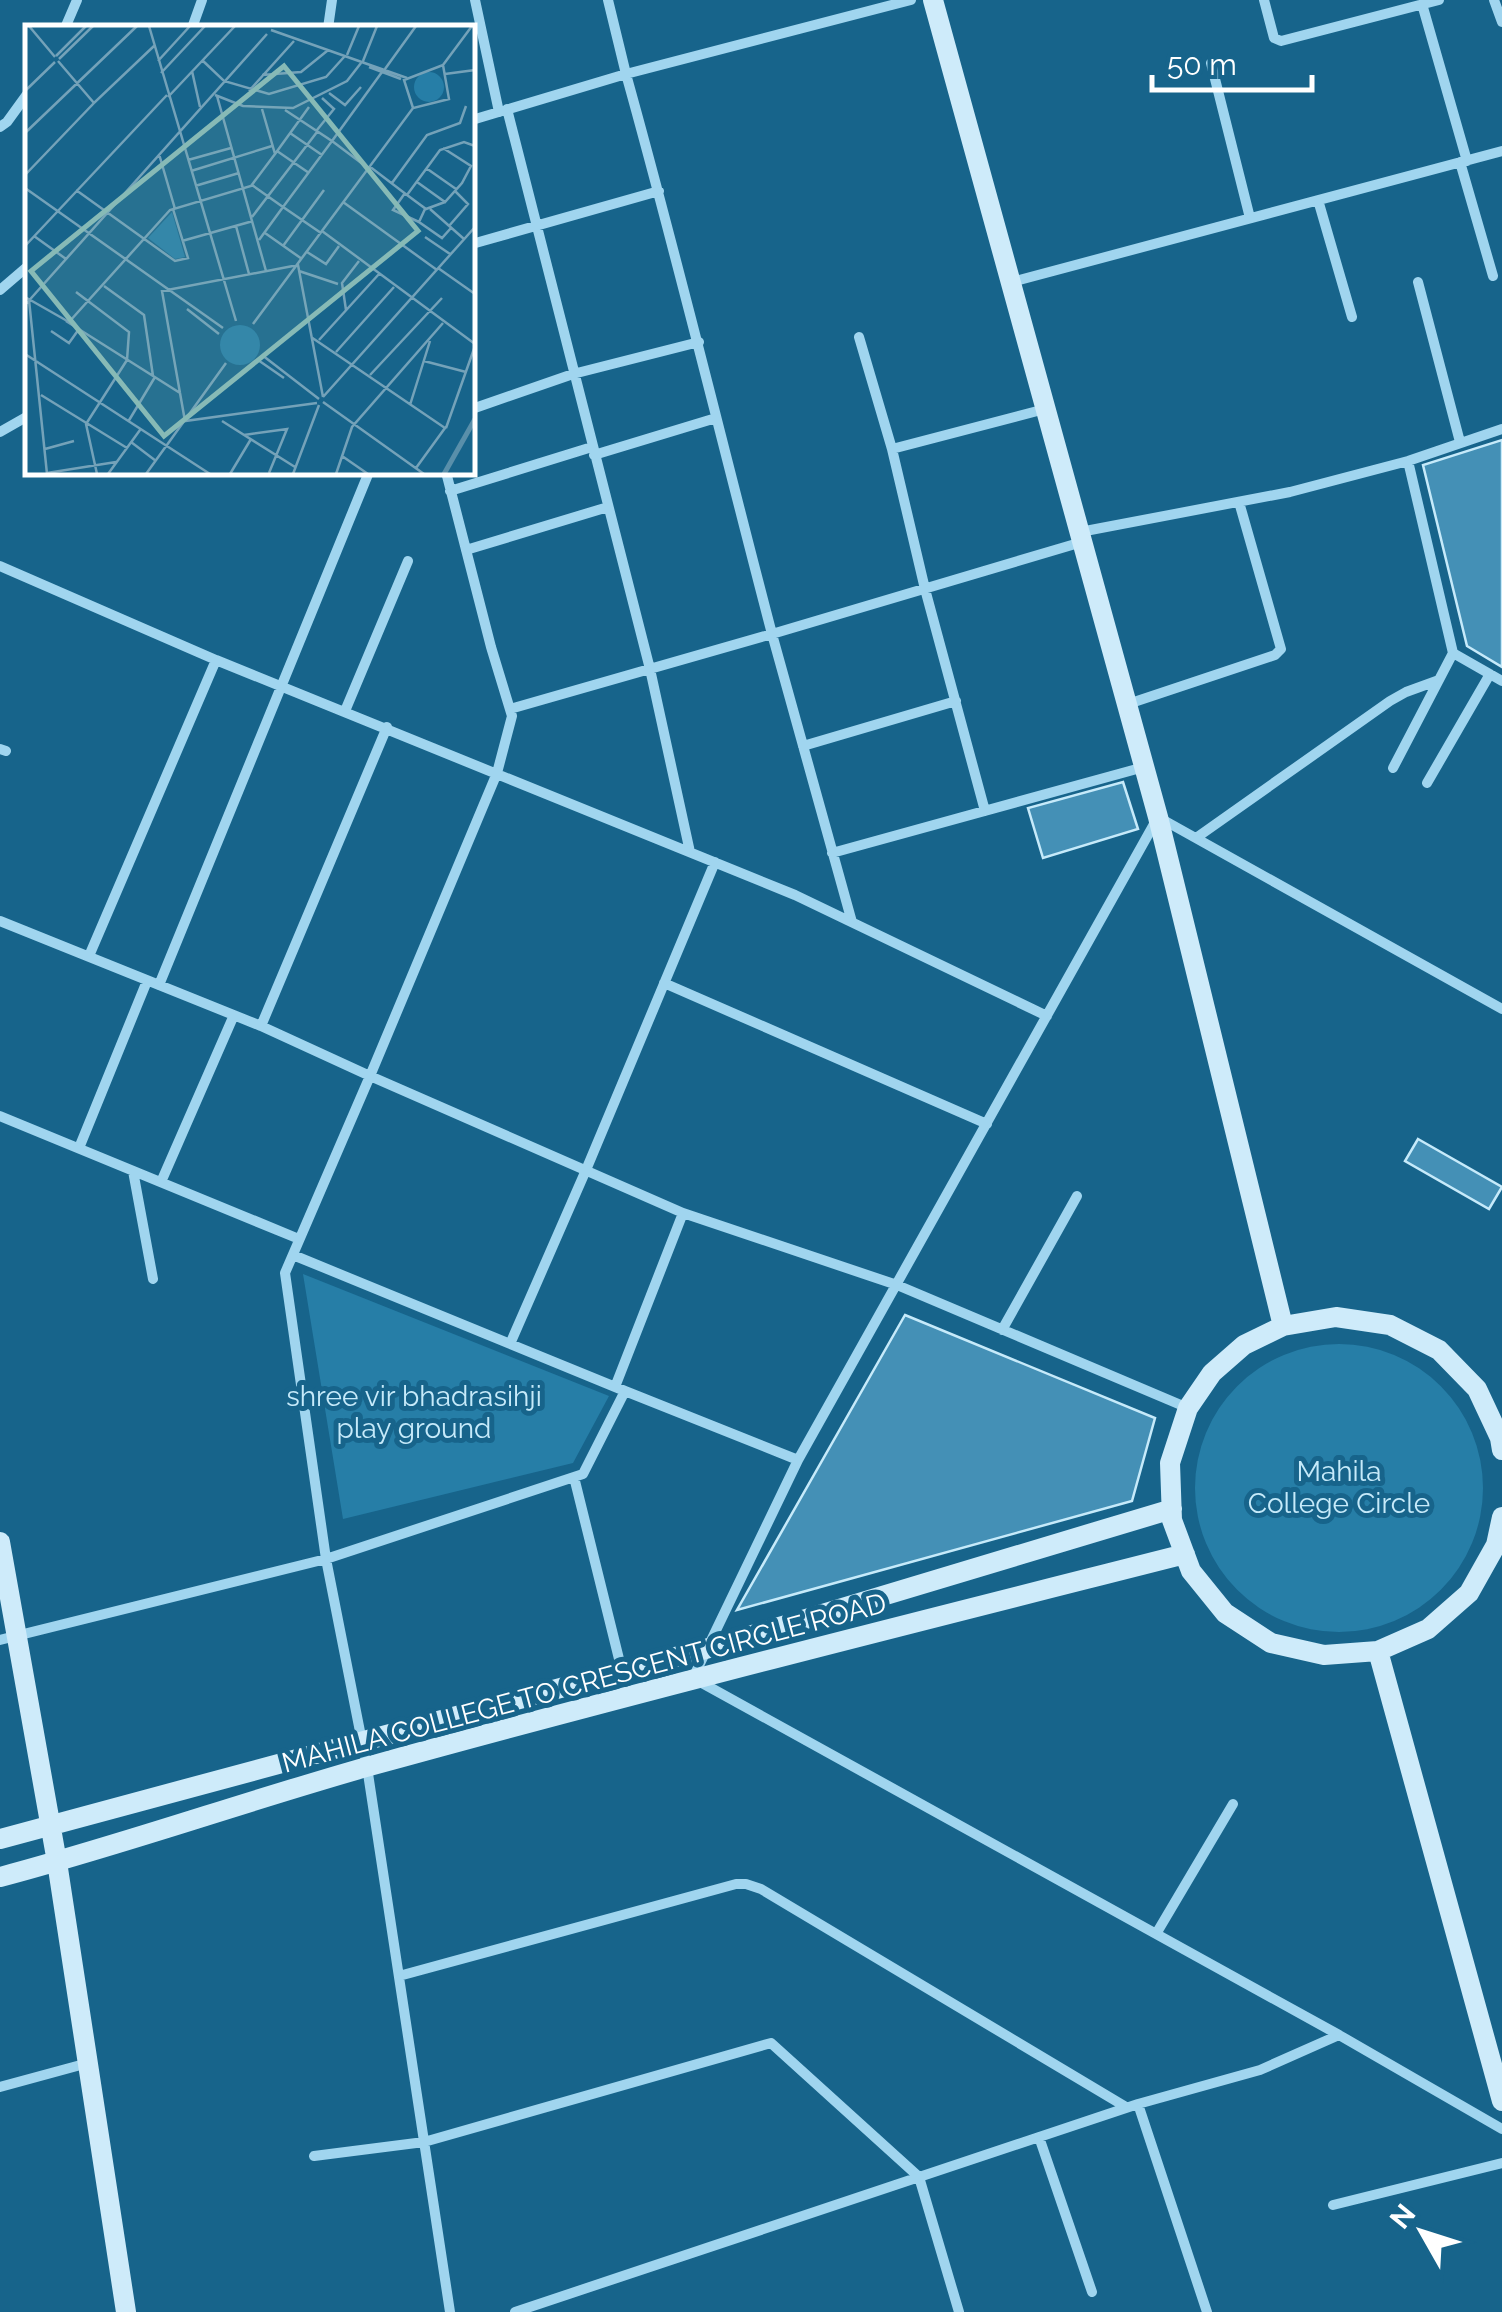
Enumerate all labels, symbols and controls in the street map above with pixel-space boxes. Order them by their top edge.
inset map [25,25,475,475]
scale bar [1152,30,1312,92]
text: 50 m [1167,47,1237,82]
park label: shree vir bhadrasihji play ground [286,1380,542,1445]
park label: Mahila College Circle [1248,1455,1430,1520]
street label: MAHILA COLLEGE TO CRESCENT CIRCLE ROAD [278,1586,890,1780]
north arrow [1372,2182,1472,2282]
text: N [1383,2198,1423,2235]

